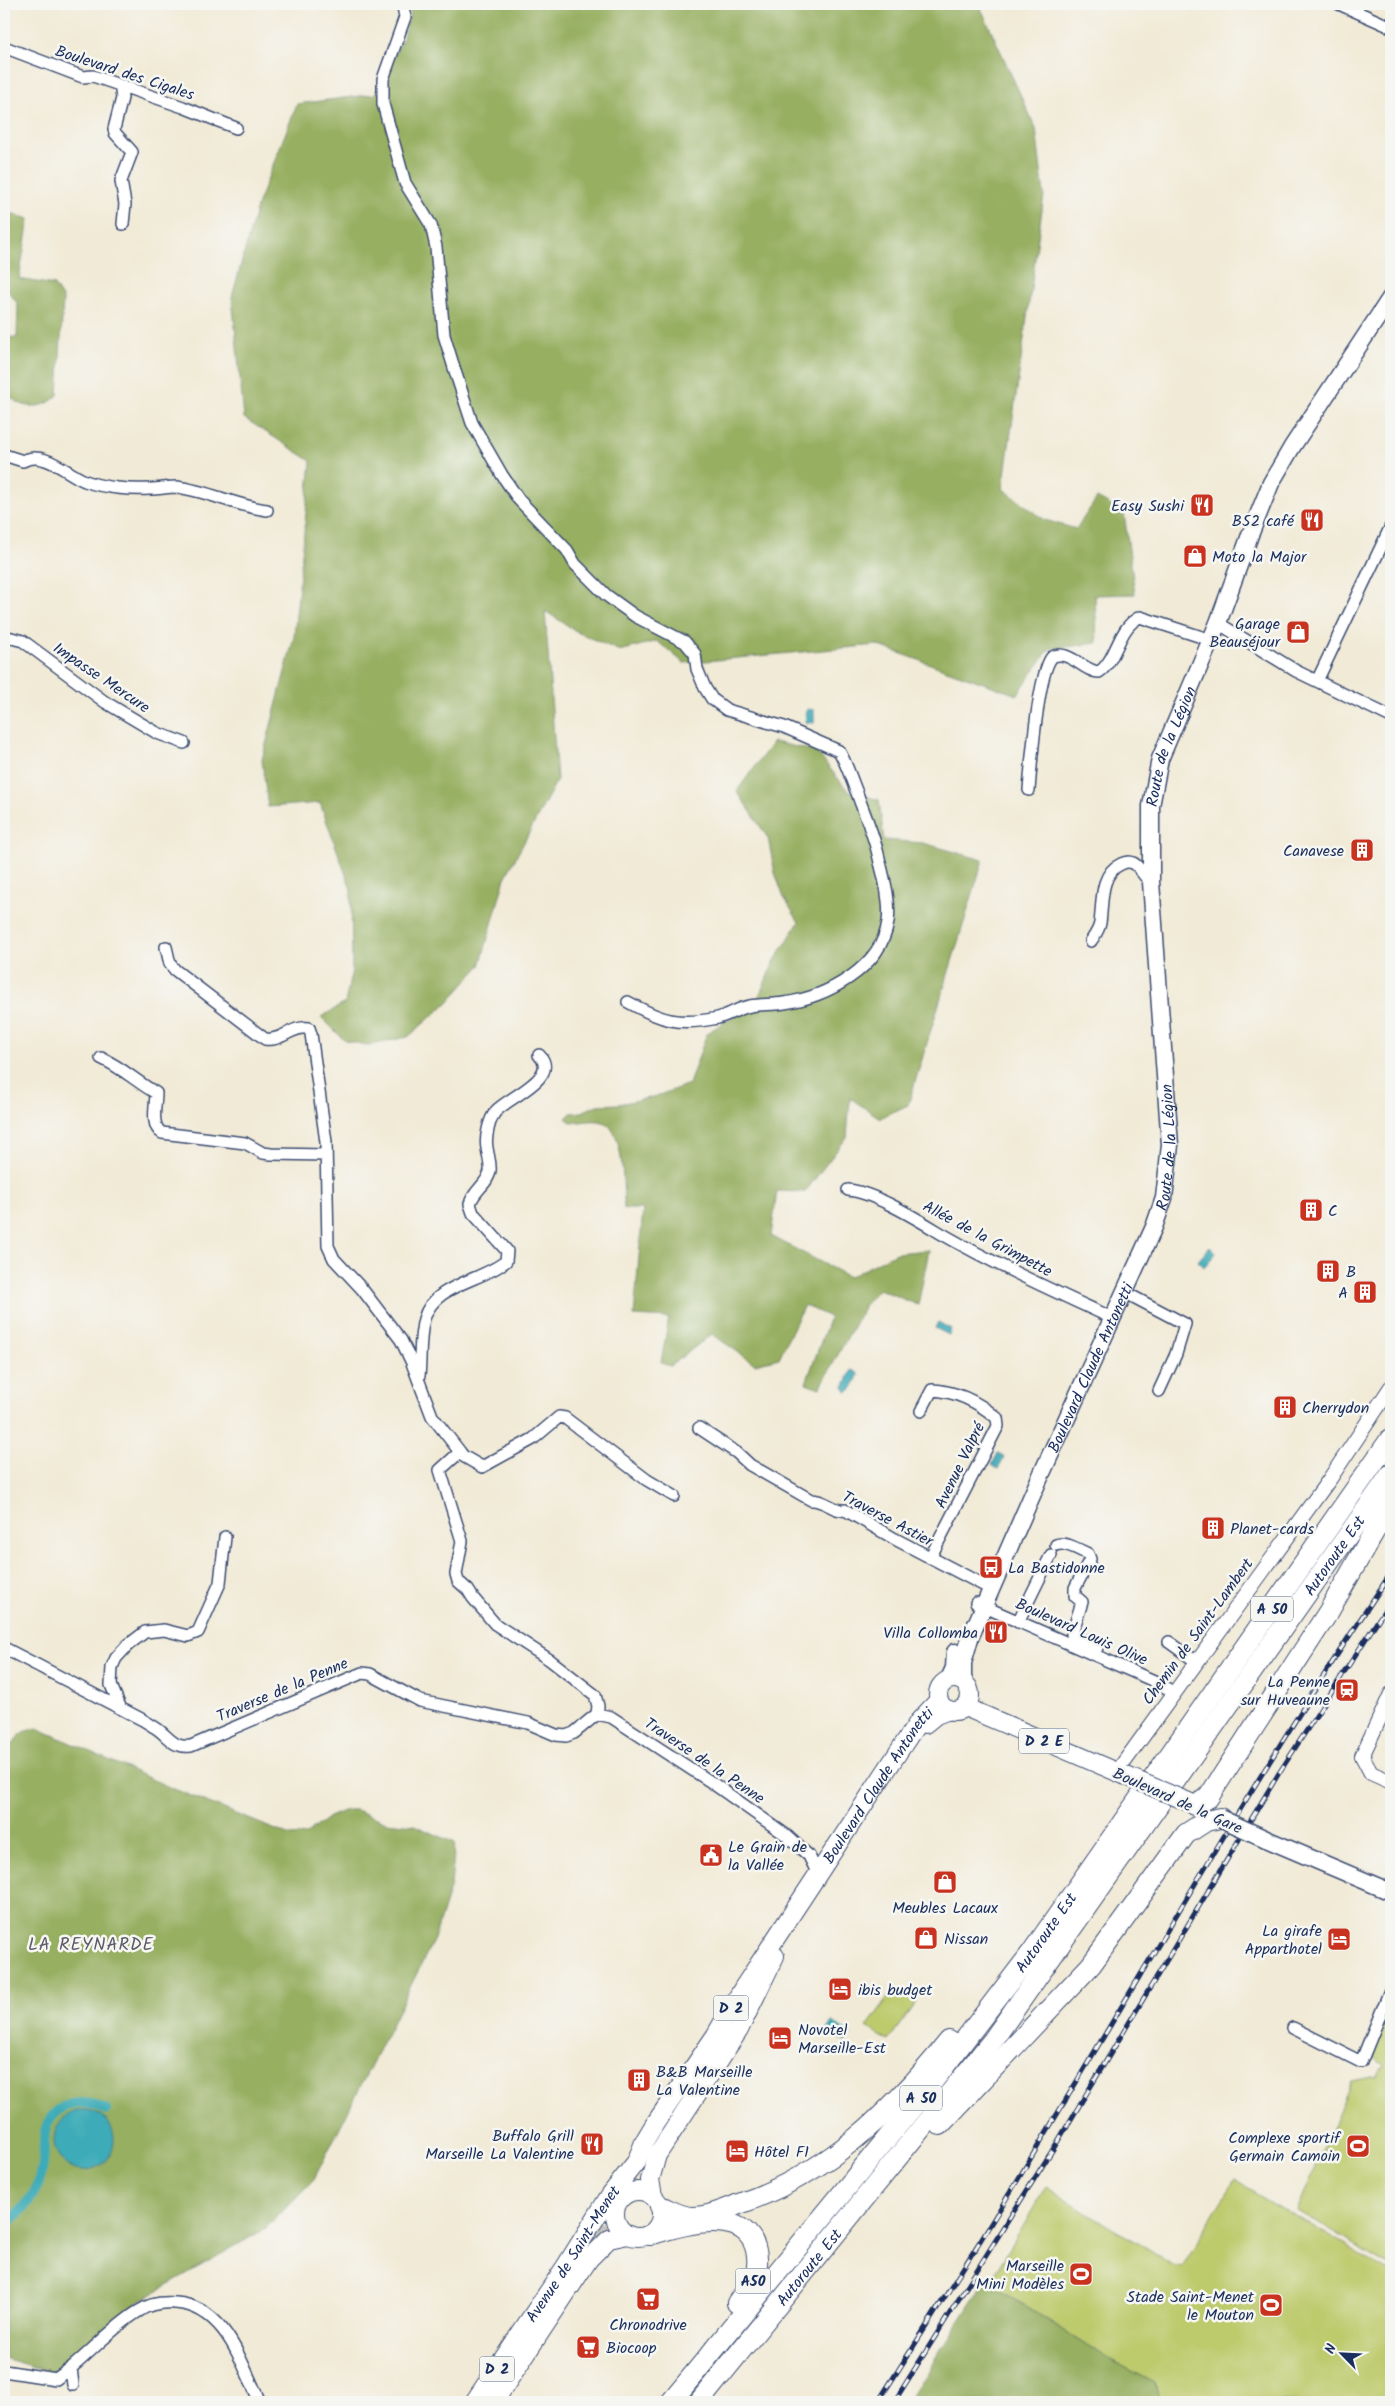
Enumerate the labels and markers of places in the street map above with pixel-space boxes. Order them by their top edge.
restaurant icon: Easy Sushi [1189,492,1215,518]
place label: Easy Sushi [1111,494,1185,519]
restaurant icon: B52 café [1299,507,1325,533]
place label: B52 café [1232,509,1295,534]
shop icon: Moto la Major [1182,543,1208,569]
place label: Moto la Major [1212,545,1308,570]
place label: Garage Beauséjour [1209,612,1282,655]
shop icon: Garage Beauséjour [1285,619,1311,645]
building icon: Canavese [1349,837,1375,863]
place label: Canavese [1283,839,1344,864]
building icon: C [1298,1197,1324,1223]
place label: C [1328,1199,1338,1224]
building icon: B [1315,1258,1341,1284]
place label: B [1346,1260,1356,1285]
building icon: A [1352,1279,1378,1305]
place label: A [1338,1281,1348,1306]
building icon: Cherrydon [1272,1394,1298,1420]
place label: Cherrydon [1302,1396,1369,1421]
building icon: Planet-cards [1200,1515,1226,1541]
place label: Planet-cards [1230,1517,1314,1542]
bus stop icon: La Bastidonne [978,1554,1004,1580]
place label: La Bastidonne [1008,1556,1105,1581]
restaurant icon: Villa Collomba [983,1619,1009,1645]
place label: Villa Collomba [883,1621,978,1646]
place label: La Penne sur Huveaune [1240,1670,1330,1713]
station icon: La Penne sur Huveaune [1334,1677,1360,1703]
place label: Le Grain de la Vallée [728,1835,807,1878]
public building icon: Le Grain de la Vallée [698,1842,724,1868]
shop icon: Meubles Lacaux [932,1869,958,1895]
place label: Meubles Lacaux [892,1896,999,1921]
place label: La girafe Apparthotel [1245,1919,1322,1962]
shop icon: Nissan [913,1925,939,1951]
hotel icon: La girafe Apparthotel [1326,1926,1352,1952]
place label: Nissan [944,1927,988,1952]
hotel icon: ibis budget [827,1976,853,2002]
place label: ibis budget [858,1978,933,2003]
place label: Novotel Marseille-Est [798,2018,887,2061]
hotel icon: Novotel Marseille-Est [767,2025,793,2051]
place label: B&B Marseille La Valentine [656,2060,752,2103]
building icon: B&B Marseille La Valentine [626,2067,652,2093]
place label: Buffalo Grill Marseille La Valentine [425,2124,574,2167]
place label: Complexe sportif Germain Camoin [1228,2126,1342,2169]
restaurant icon: Buffalo Grill Marseille La Valentine [579,2131,605,2157]
sports icon: Complexe sportif Germain Camoin [1345,2133,1371,2159]
hotel icon: Hôtel F1 [724,2138,750,2164]
place label: Hôtel F1 [754,2140,809,2165]
place label: Marseille Mini Modèles [976,2254,1064,2297]
sports icon: Marseille Mini Modèles [1068,2261,1094,2287]
place label: Stade Saint-Menet le Mouton [1127,2285,1255,2328]
supermarket icon: Chronodrive [635,2286,661,2312]
sports icon: Stade Saint-Menet le Mouton [1258,2292,1284,2318]
place label: Chronodrive [609,2313,687,2338]
supermarket icon: Biocoop [575,2334,601,2360]
place label: Biocoop [606,2336,657,2361]

